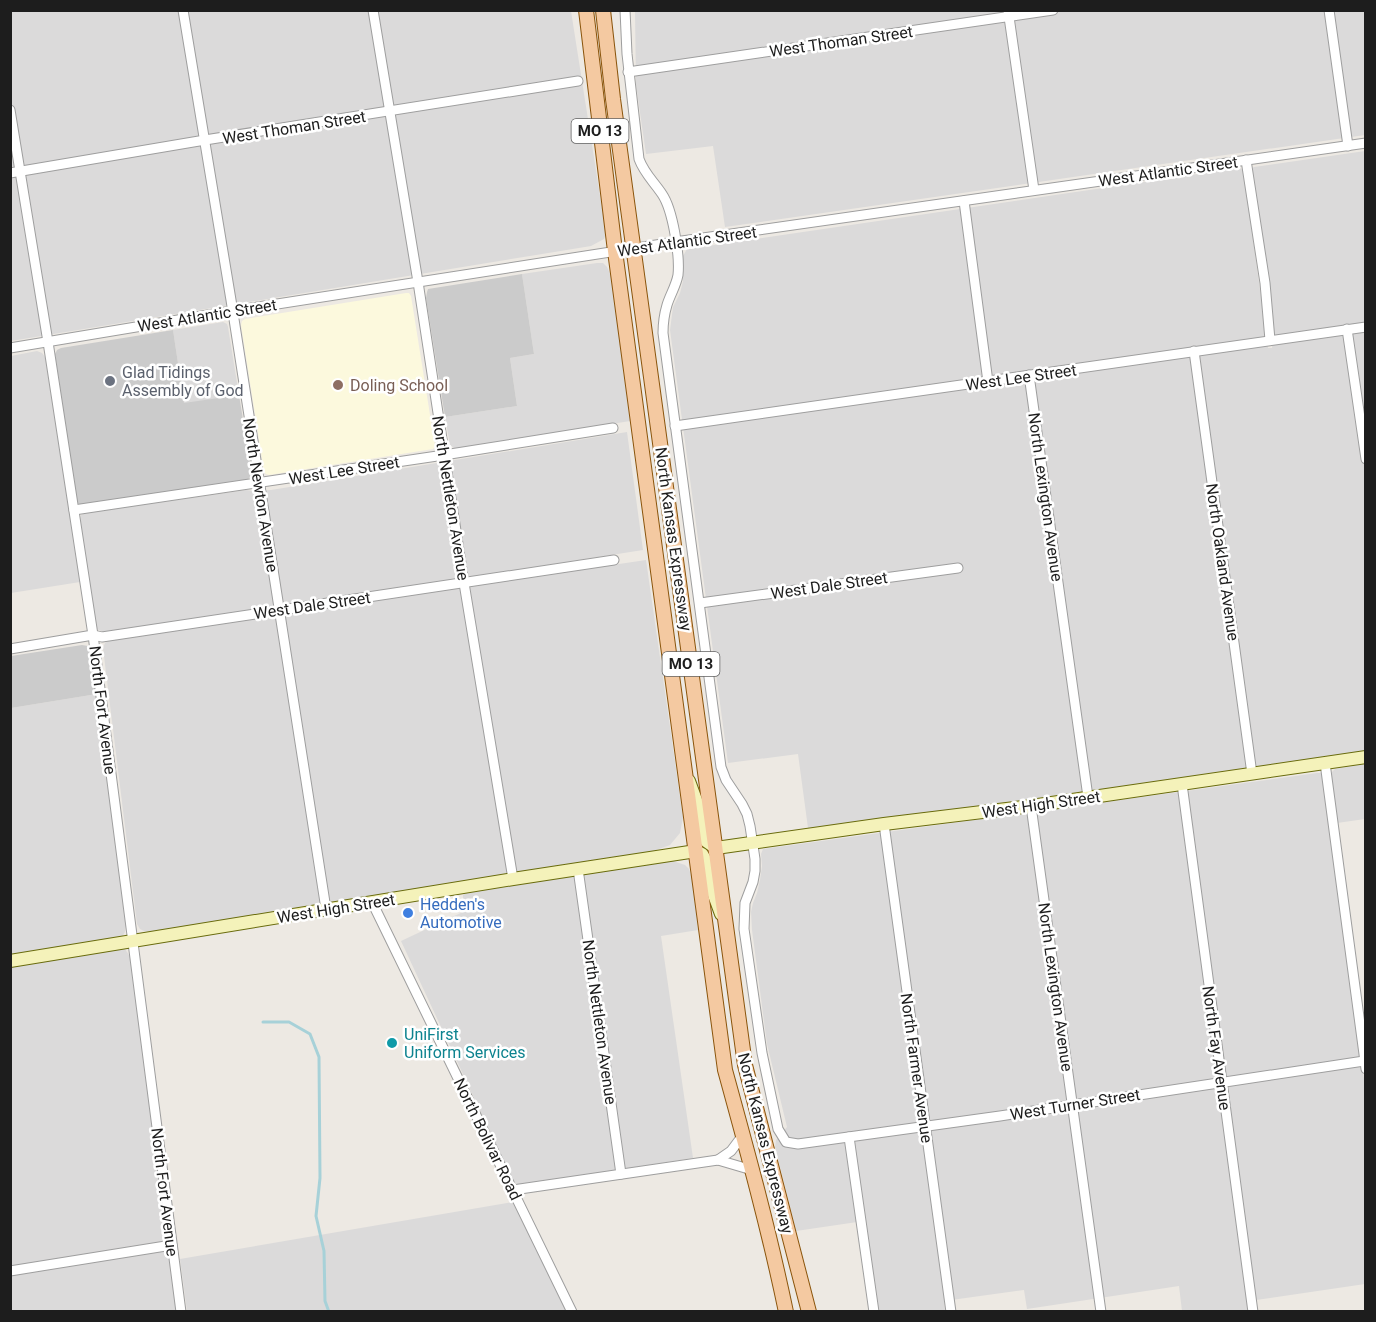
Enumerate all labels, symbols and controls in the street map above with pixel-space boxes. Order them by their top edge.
street label: West Thoman Street [768,22,914,61]
street label: West Thoman Street [221,107,367,148]
road number: MO 13 [572,119,628,143]
street label: West Atlantic Street [1097,152,1239,191]
street label: West Atlantic Street [616,222,758,261]
street label: West Atlantic Street [136,295,278,336]
street label: West Lee Street [964,360,1078,395]
place label: Glad Tidings Assembly of God [122,363,244,400]
marker: Glad Tidings Assembly of God [103,374,117,388]
place label: Doling School [350,376,448,395]
marker: Doling School [331,378,345,392]
street label: North Lexington Avenue [1024,411,1067,583]
street label: North Nettleton Avenue [428,414,473,582]
street label: North Newton Avenue [239,417,282,573]
street label: North Kansas Expressway [651,446,696,633]
street label: West Lee Street [287,452,401,489]
street label: North Oakland Avenue [1202,482,1243,642]
street label: West Dale Street [769,568,889,603]
street label: West Dale Street [252,588,372,623]
street label: North Fort Avenue [85,645,120,775]
road number: MO 13 [662,652,720,676]
street label: West High Street [981,787,1101,822]
street label: West High Street [276,890,396,927]
place label: Hedden's Automotive [420,895,502,932]
street label: North Lexington Avenue [1034,901,1077,1073]
marker: Hedden's Automotive [401,906,415,920]
street label: North Nettleton Avenue [579,938,620,1106]
street label: North Fay Avenue [1198,985,1235,1111]
street label: North Farmer Avenue [897,992,936,1144]
place label: UniFirst Uniform Services [404,1025,526,1062]
marker: UniFirst Uniform Services [385,1036,399,1050]
street label: North Kansas Expressway [734,1051,797,1236]
street label: North Bolivar Road [450,1075,525,1203]
street label: West Turner Street [1009,1085,1142,1124]
street label: North Fort Avenue [147,1127,182,1257]

